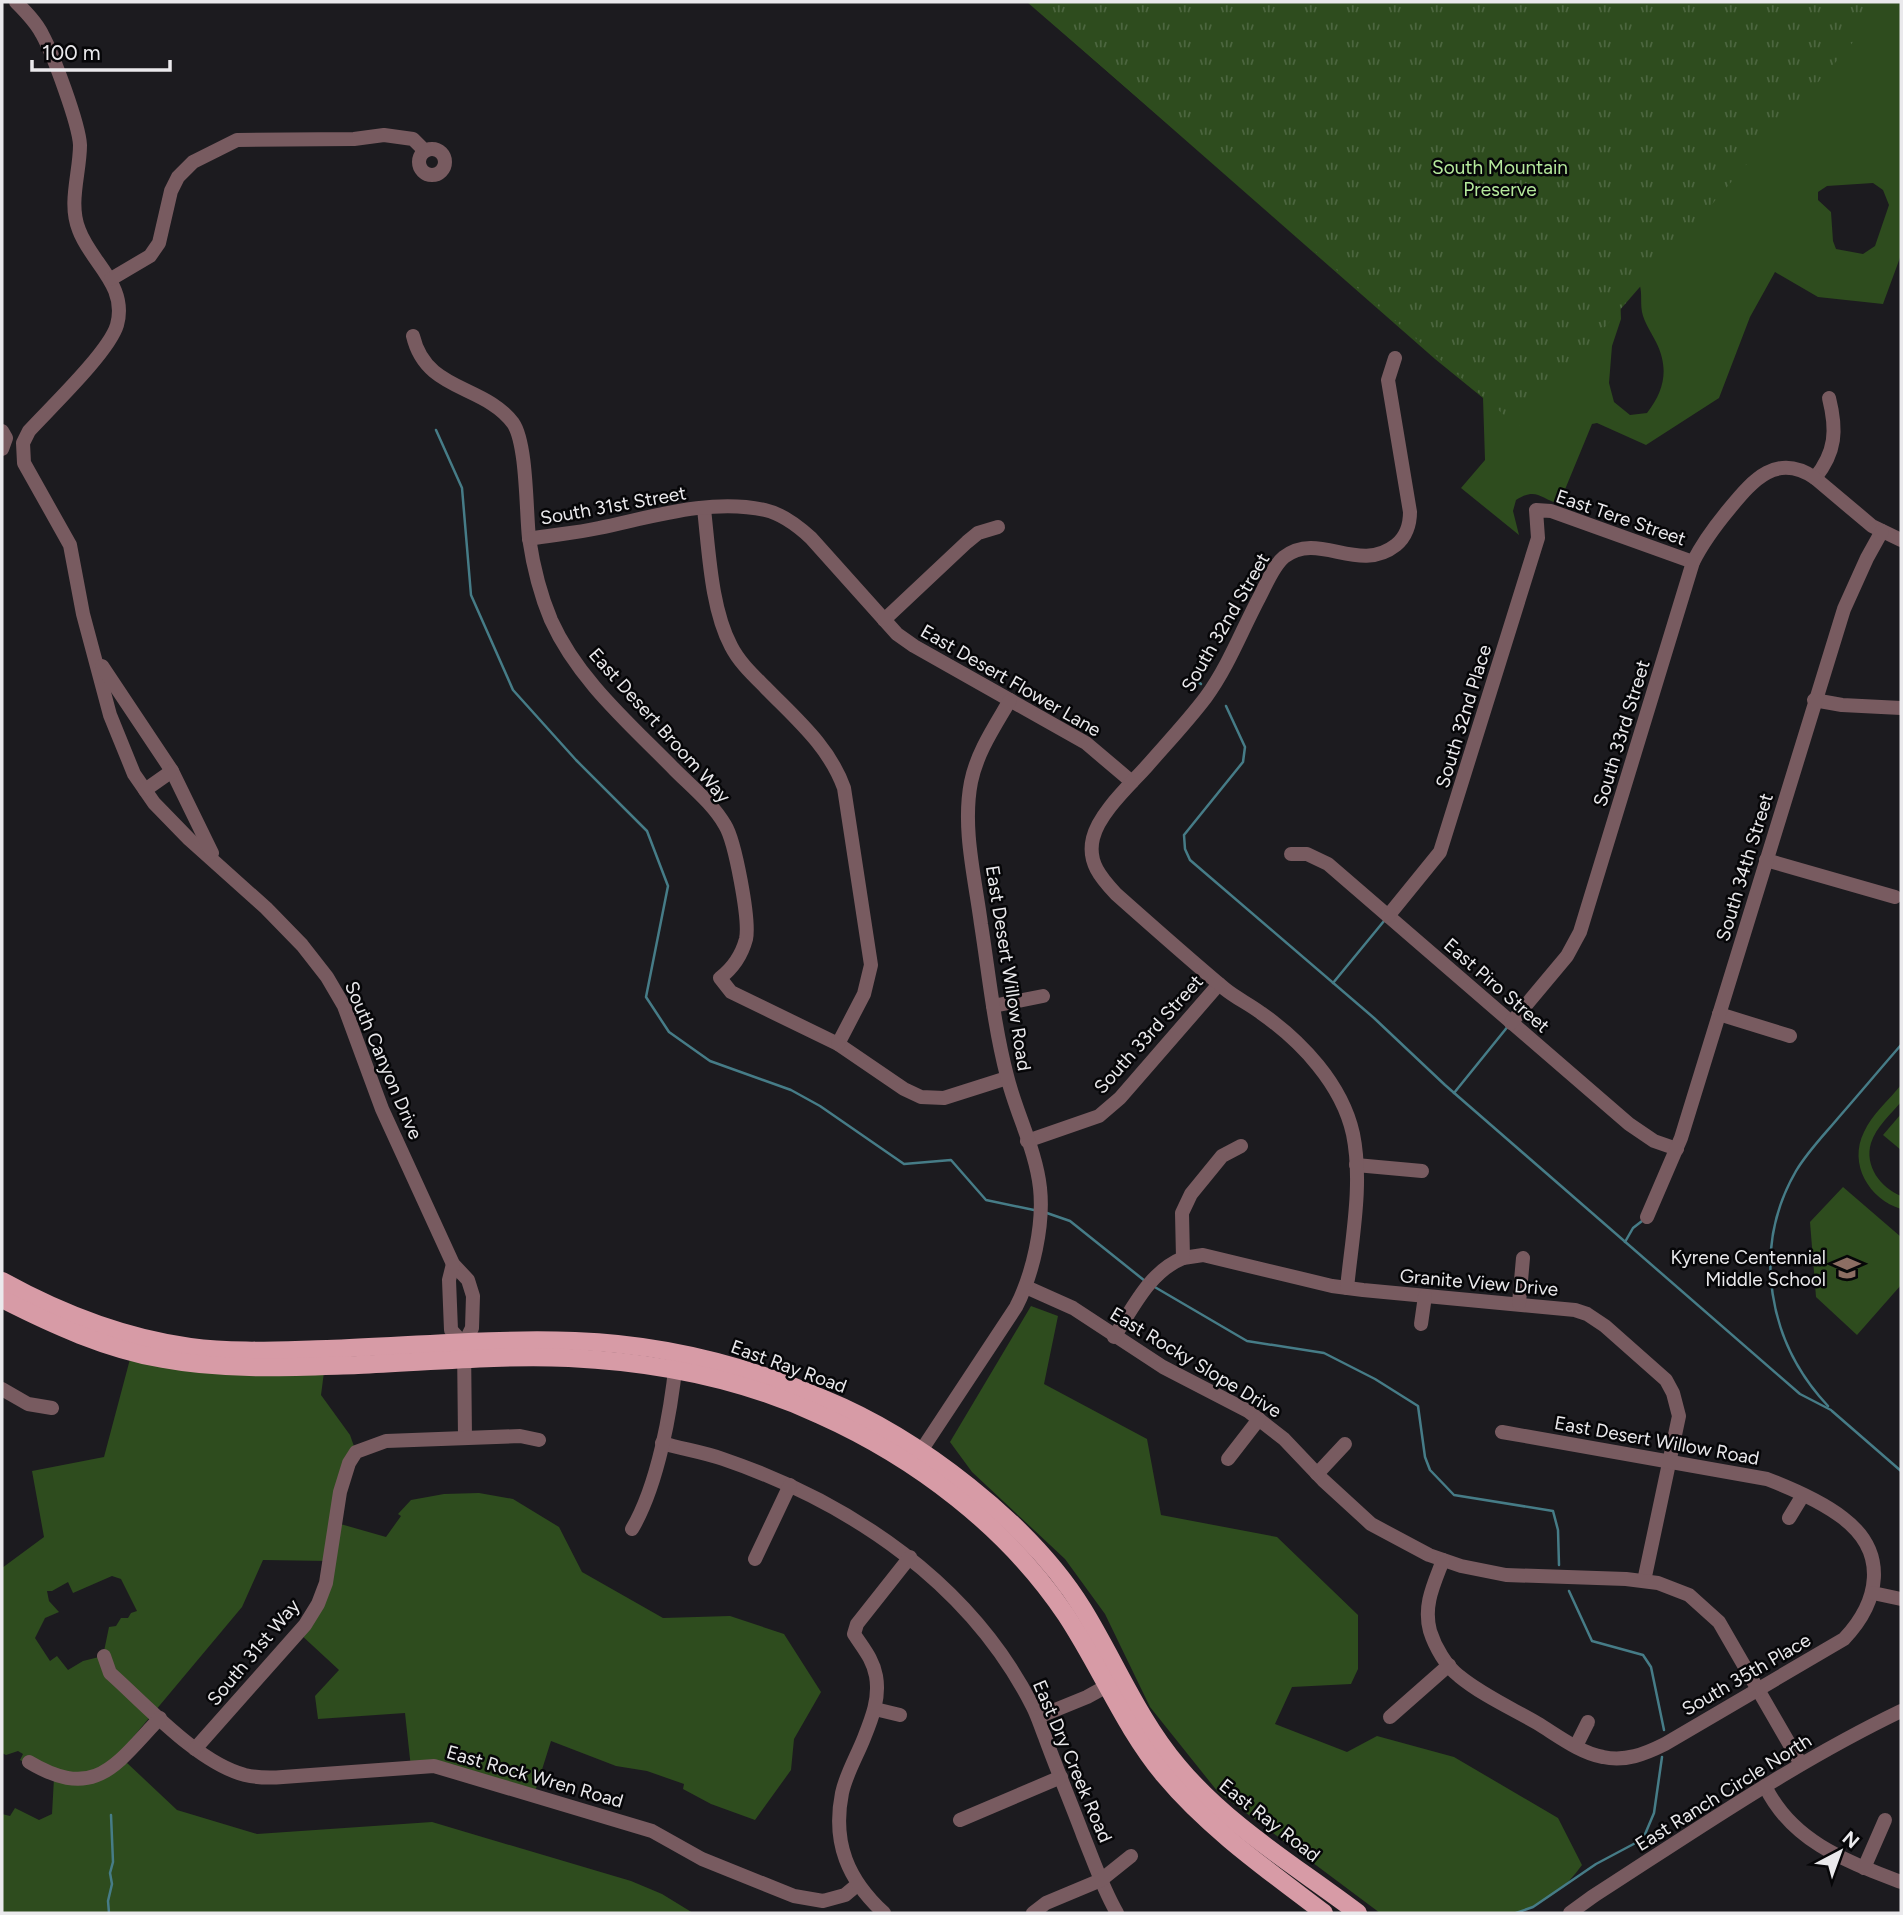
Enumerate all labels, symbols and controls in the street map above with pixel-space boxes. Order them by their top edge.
scale bar [32,28,170,72]
text: 100 m [42,40,101,65]
park label: South Mountain Preserve [1432,156,1568,201]
street label: South 31st Street [538,481,688,530]
street label: East Tere Street [1553,484,1689,550]
street label: South 32nd Street [1176,549,1274,696]
street label: East Desert Flower Lane [916,619,1105,742]
street label: South 32nd Place [1431,642,1496,791]
street label: East Desert Broom Way [584,643,735,808]
street label: South 33rd Street [1588,657,1655,809]
street label: South 34th Street [1711,790,1778,944]
street label: East Desert Willow Road [981,864,1036,1072]
street label: East Piro Street [1439,933,1554,1037]
street label: South 33rd Street [1089,970,1208,1098]
street label: South Canyon Drive [340,978,427,1143]
place label: Kyrene Centennial Middle School [1670,1246,1826,1291]
school or university icon: Kyrene Centennial Middle School [1832,1253,1862,1283]
street label: Granite View Drive [1399,1264,1559,1301]
street label: East Rocky Slope Drive [1106,1302,1286,1423]
street label: East Ray Road [728,1335,850,1398]
street label: East Desert Willow Road [1553,1411,1761,1470]
street label: South 31st Way [202,1594,305,1710]
street label: South 35th Place [1678,1628,1815,1721]
street label: East Dry Creek Road [1028,1676,1117,1846]
street label: East Ranch Circle North [1631,1729,1816,1856]
street label: East Rock Wren Road [444,1740,626,1813]
street label: East Ray Road [1215,1774,1325,1867]
north arrow [1805,1817,1875,1887]
text: N [1838,1826,1864,1853]

